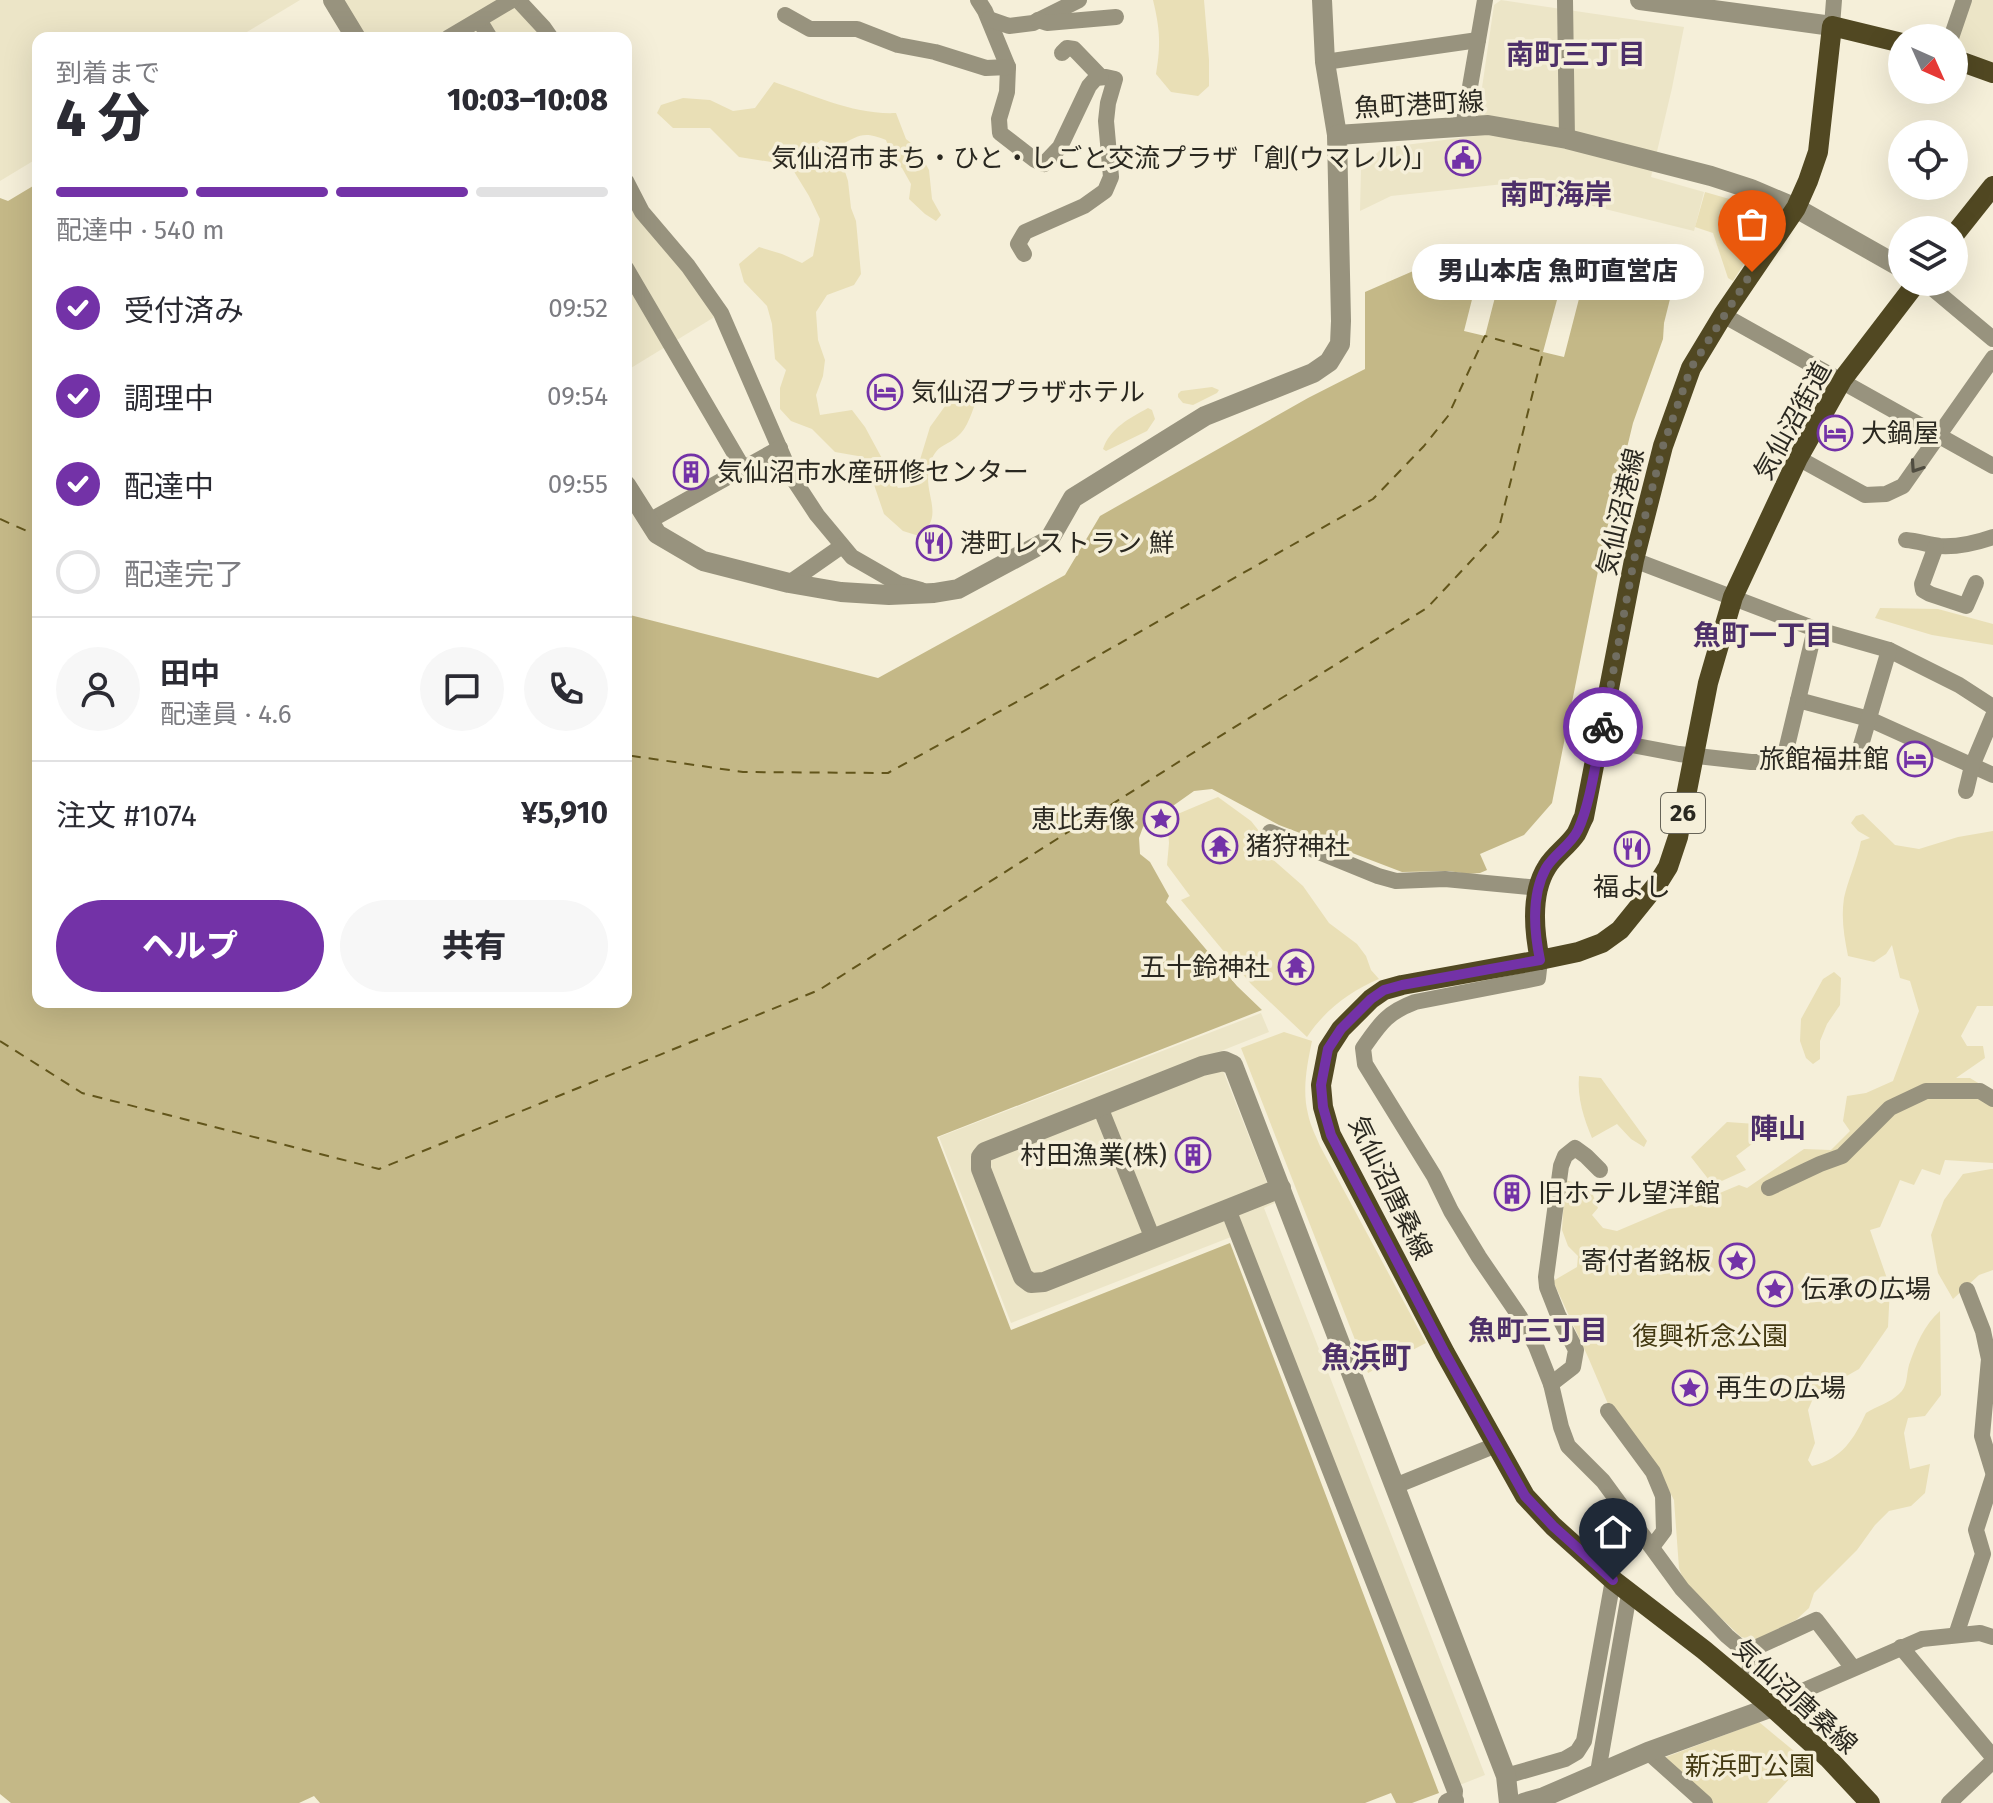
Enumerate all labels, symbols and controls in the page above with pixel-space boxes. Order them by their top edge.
north arrow [1888,24,1968,104]
map controls [1888,24,1968,296]
district label: 南町三丁目 [1506,38,1646,71]
text: 到着まで [56,58,160,89]
text: 10:03–10:08 [447,82,608,118]
street label: 魚町港町線 [1353,86,1485,124]
text: 4 分 [56,87,150,150]
button: locate [1888,120,1968,200]
public building icon: 気仙沼市まち・ひと・しごと交流プラザ「創(ウマレル)」 [1444,139,1482,177]
place label: 気仙沼市まち・ひと・しごと交流プラザ「創(ウマレル)」 [771,143,1437,174]
district label: 南町海岸 [1500,178,1612,211]
pin [1718,190,1786,272]
icon: bag [1730,202,1774,246]
text: 配達中 · 540 m [56,215,225,246]
button: layers [1888,216,1968,296]
callout: 男山本店 魚町直営店 [1412,244,1704,300]
text: 男山本店 魚町直営店 [1438,256,1678,287]
icon: check [56,286,100,330]
text: 受付済み [124,293,244,329]
text: 09:52 [548,293,608,324]
street label: 気仙沼街道 [1748,357,1838,485]
hotel icon: 気仙沼プラザホテル [866,373,904,411]
icon: check [56,374,100,418]
place label: 気仙沼プラザホテル [911,377,1145,408]
text: 調理中 [124,381,214,417]
text: 09:54 [547,381,608,412]
hotel icon: 大鍋屋 [1816,414,1854,452]
place label: 大鍋屋 [1861,418,1939,449]
street label: 気仙沼港線 [1591,445,1651,579]
building icon: 気仙沼市水産研修センター [672,453,710,491]
place label: 気仙沼市水産研修センター [717,457,1029,488]
one-way arrow [1911,458,1926,473]
icon: check [56,462,100,506]
text: 配達中 [124,469,214,505]
text: 09:55 [548,469,608,500]
restaurant icon: 港町レストラン 鮮 [915,524,953,562]
place label: 港町レストラン 鮮 [960,528,1175,559]
text: 配達完了 [124,557,244,593]
district label: 魚町一丁目 [1693,619,1833,652]
button: person [56,647,140,731]
button: chat [420,647,504,731]
button: phone [524,647,608,731]
text: 田中 [160,656,220,692]
courier [1563,687,1643,767]
text: 配達員 · 4.6 [160,699,292,730]
icon: bike [1581,705,1625,749]
hotel icon: 旅館福井館 [1896,740,1934,778]
place label: 旅館福井館 [1759,744,1889,775]
road number: 26 [1661,793,1705,833]
text: ¥5,910 [521,795,608,831]
text: 注文 #1074 [56,798,197,834]
place icon: 恵比寿像 [1142,800,1180,838]
place label: 恵比寿像 [1031,804,1135,835]
temple icon: 猪狩神社 [1201,827,1239,865]
restaurant icon: 福よし [1613,830,1651,868]
place label: 猪狩神社 [1246,831,1350,862]
place label: 福よし [1593,872,1671,903]
button: ヘルプ [56,900,324,992]
button: 共有 [340,900,608,992]
temple icon: 五十鈴神社 [1277,948,1315,986]
place label: 五十鈴神社 [1140,952,1270,983]
street label: 気仙沼唐桑線 [1342,1111,1438,1265]
district label: 陣山 [1750,1112,1806,1145]
building icon: 村田漁業(株) [1174,1136,1212,1174]
place label: 村田漁業(株) [1020,1140,1167,1171]
building icon: 旧ホテル望洋館 [1493,1174,1531,1212]
place label: 旧ホテル望洋館 [1538,1178,1720,1209]
place icon: 寄付者銘板 [1718,1242,1756,1280]
place label: 寄付者銘板 [1581,1246,1711,1277]
place icon: 伝承の広場 [1756,1270,1794,1308]
place label: 伝承の広場 [1801,1274,1931,1305]
district label: 魚町三丁目 [1468,1314,1608,1347]
park label: 復興祈念公園 [1632,1321,1788,1352]
district label: 魚浜町 [1321,1340,1411,1376]
place icon: 再生の広場 [1671,1369,1709,1407]
place label: 再生の広場 [1716,1373,1846,1404]
pin [1579,1498,1647,1580]
icon: home [1591,1510,1635,1554]
street label: 気仙沼唐桑線 [1727,1633,1863,1761]
park label: 新浜町公園 [1685,1751,1815,1782]

